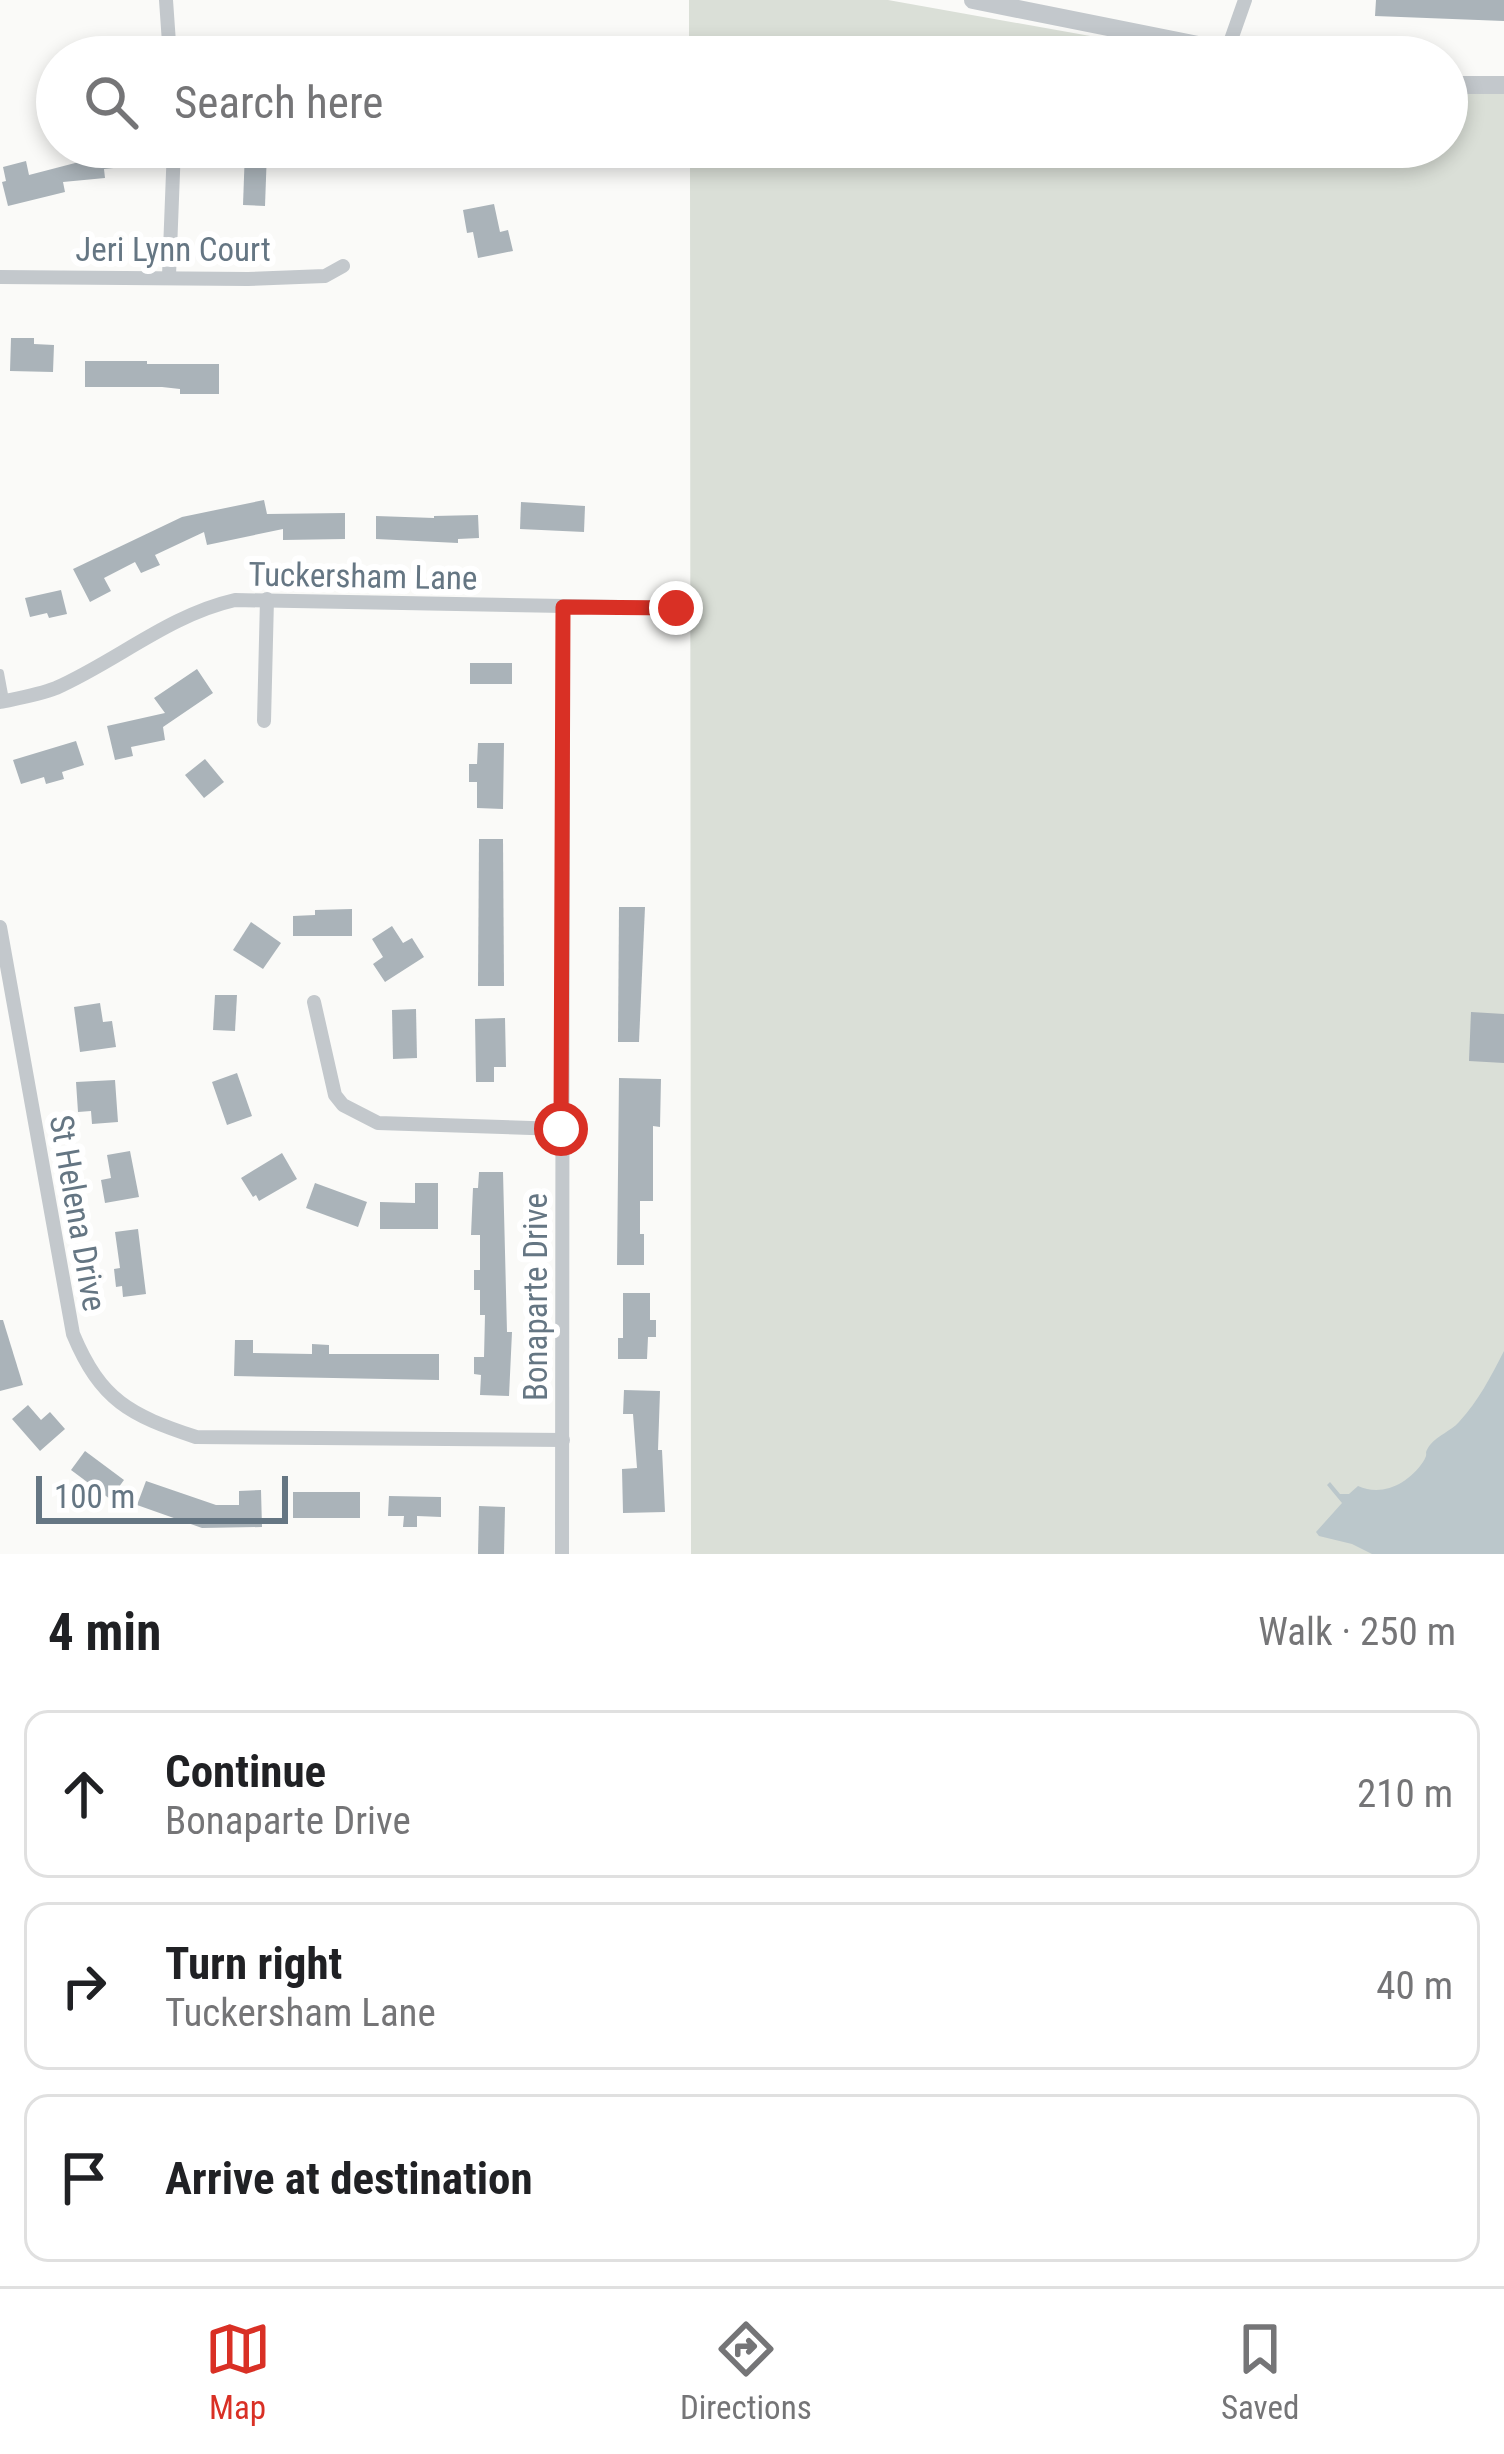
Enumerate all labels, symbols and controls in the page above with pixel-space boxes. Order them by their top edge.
search box [36,36,1468,168]
icon: search [78,69,144,135]
text: Search here [174,76,383,129]
street label: Jeri Lynn Court [75,230,271,269]
street label: Tuckersham Lane [248,555,478,597]
route end [649,581,703,635]
route start [534,1102,588,1156]
street label: St Helena Drive [42,1112,114,1314]
street label: Bonaparte Drive [516,1193,555,1401]
scale bar [36,1470,288,1523]
text: 100 m [54,1477,135,1516]
text: 4 min [48,1603,161,1662]
text: Walk · 250 m [1258,1609,1456,1655]
text: Continue [165,1745,326,1798]
icon: ahead [51,1761,117,1827]
text: 210 m [1357,1771,1453,1817]
text: Bonaparte Drive [165,1798,411,1844]
text: Turn right [165,1937,342,1990]
icon: right [51,1953,117,2019]
text: 40 m [1376,1963,1453,2009]
text: Tuckersham Lane [165,1990,436,2036]
icon: arrive [51,2145,117,2211]
text: Arrive at destination [165,2152,533,2205]
tab: Map [205,2316,271,2427]
tab: Directions [680,2316,812,2427]
tab: Saved [1221,2316,1299,2427]

